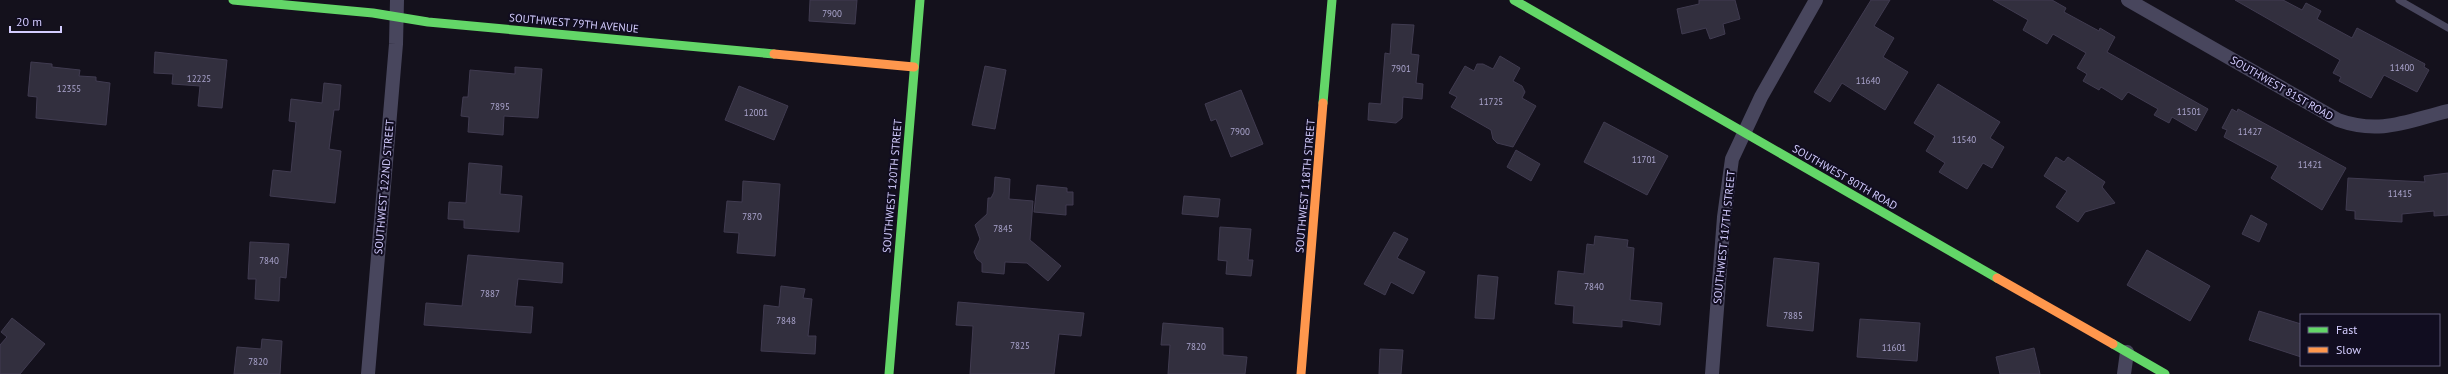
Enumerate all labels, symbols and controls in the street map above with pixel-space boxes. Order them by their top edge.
scale bar [10,8,61,34]
house number: 7900 [822,8,842,19]
street label: SOUTHWEST 79TH AVENUE [509,10,640,36]
text: 20 m [16,14,42,29]
street label: SOUTHWEST 81ST ROAD [2228,53,2336,123]
house number: 11400 [2390,62,2414,73]
house number: 7901 [1391,63,1411,74]
house number: 12225 [187,73,211,84]
house number: 11640 [1856,75,1880,86]
house number: 12355 [57,83,81,94]
house number: 11725 [1479,96,1503,107]
house number: 7895 [490,101,510,112]
house number: 11501 [2177,106,2201,117]
house number: 12001 [744,107,768,118]
street label: SOUTHWEST 120TH STREET [879,118,905,254]
street label: SOUTHWEST 118TH STREET [1292,118,1318,254]
street label: SOUTHWEST 122ND STREET [371,119,397,255]
house number: 7900 [1230,126,1250,137]
house number: 11427 [2238,126,2262,137]
house number: 11540 [1952,134,1976,145]
street label: SOUTHWEST 80TH ROAD [1790,141,1900,213]
house number: 11701 [1632,154,1656,165]
house number: 11421 [2298,159,2322,170]
street label: SOUTHWEST 117TH STREET [1710,169,1738,305]
house number: 11415 [2388,188,2412,199]
house number: 7870 [742,211,762,222]
house number: 7845 [993,223,1013,234]
house number: 7840 [259,255,279,266]
house number: 7840 [1584,281,1604,292]
house number: 7887 [480,288,500,299]
house number: 7885 [1783,310,1803,321]
legend [2300,314,2440,366]
house number: 7848 [776,315,796,326]
text: Fast [2336,322,2357,337]
house number: 7825 [1010,340,1030,351]
house number: 7820 [1186,341,1206,352]
house number: 11601 [1882,342,1906,353]
text: Slow [2336,342,2361,357]
house number: 7820 [248,356,268,367]

